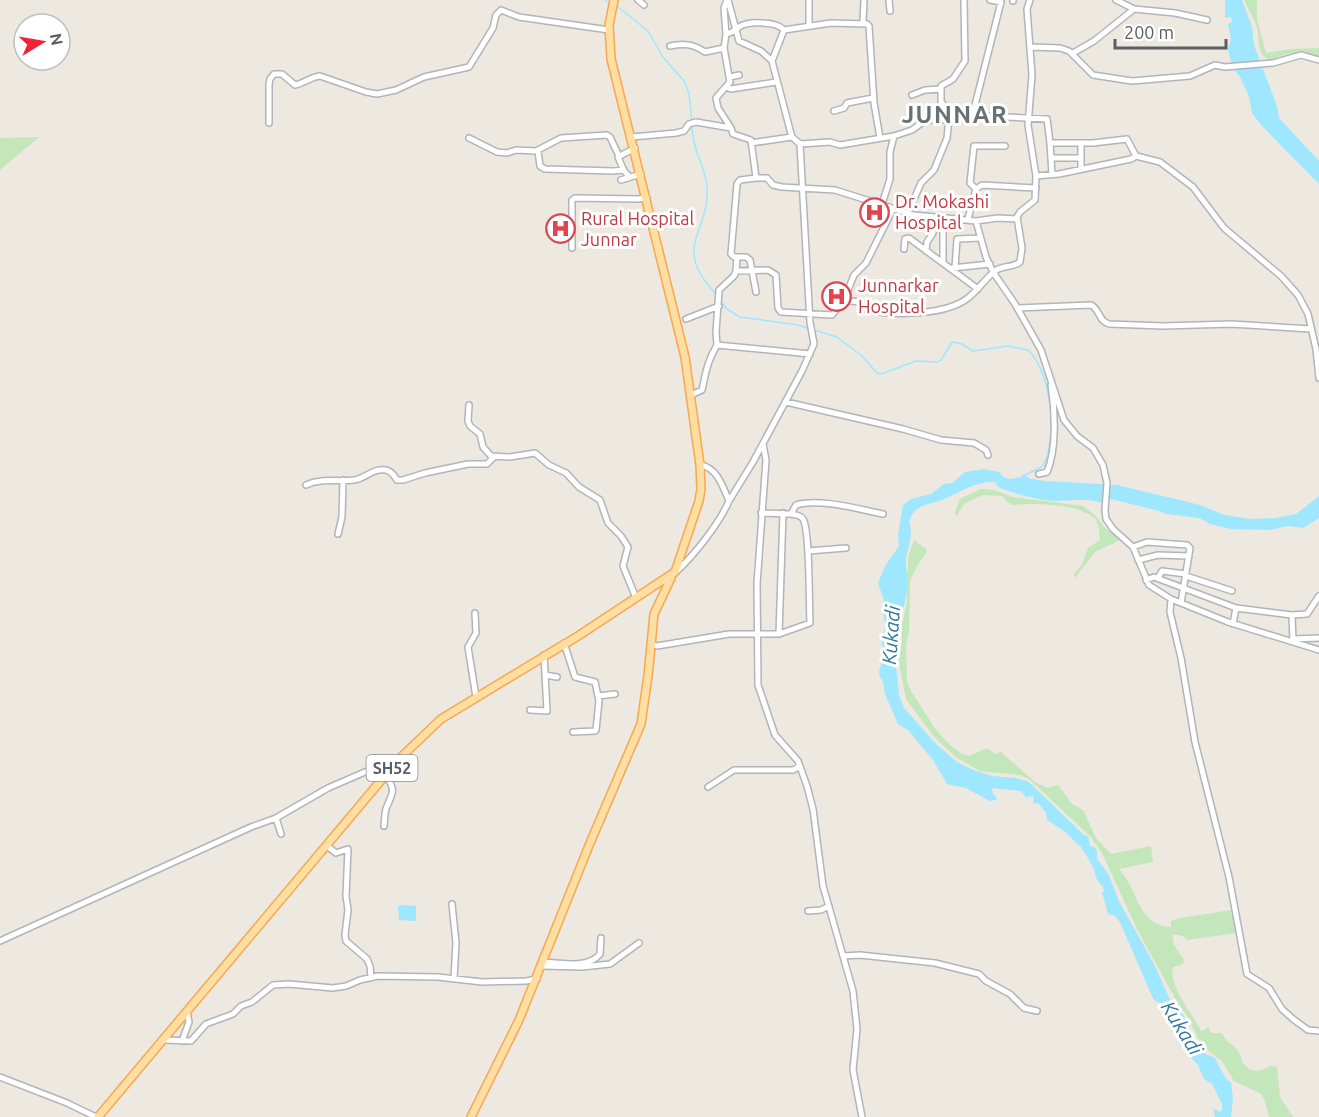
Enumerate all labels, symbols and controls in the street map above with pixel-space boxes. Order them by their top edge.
north arrow [12,12,72,72]
scale bar [1115,12,1226,50]
text: 200 m [1124,22,1174,42]
text: N [47,32,67,47]
district label: JUNNAR [902,101,1008,128]
place label: Dr. Mokashi Hospital [895,191,989,232]
hospital icon: Dr. Mokashi Hospital [858,196,890,228]
place label: Rural Hospital Junnar [581,208,694,249]
hospital icon: Rural Hospital Junnar [544,213,576,245]
place label: Junnarkar Hospital [858,275,939,316]
hospital icon: Junnarkar Hospital [821,280,853,312]
water label: Kukadi [877,604,904,665]
road number: SH52 [366,755,418,781]
water label: Kukadi [1157,997,1208,1060]

